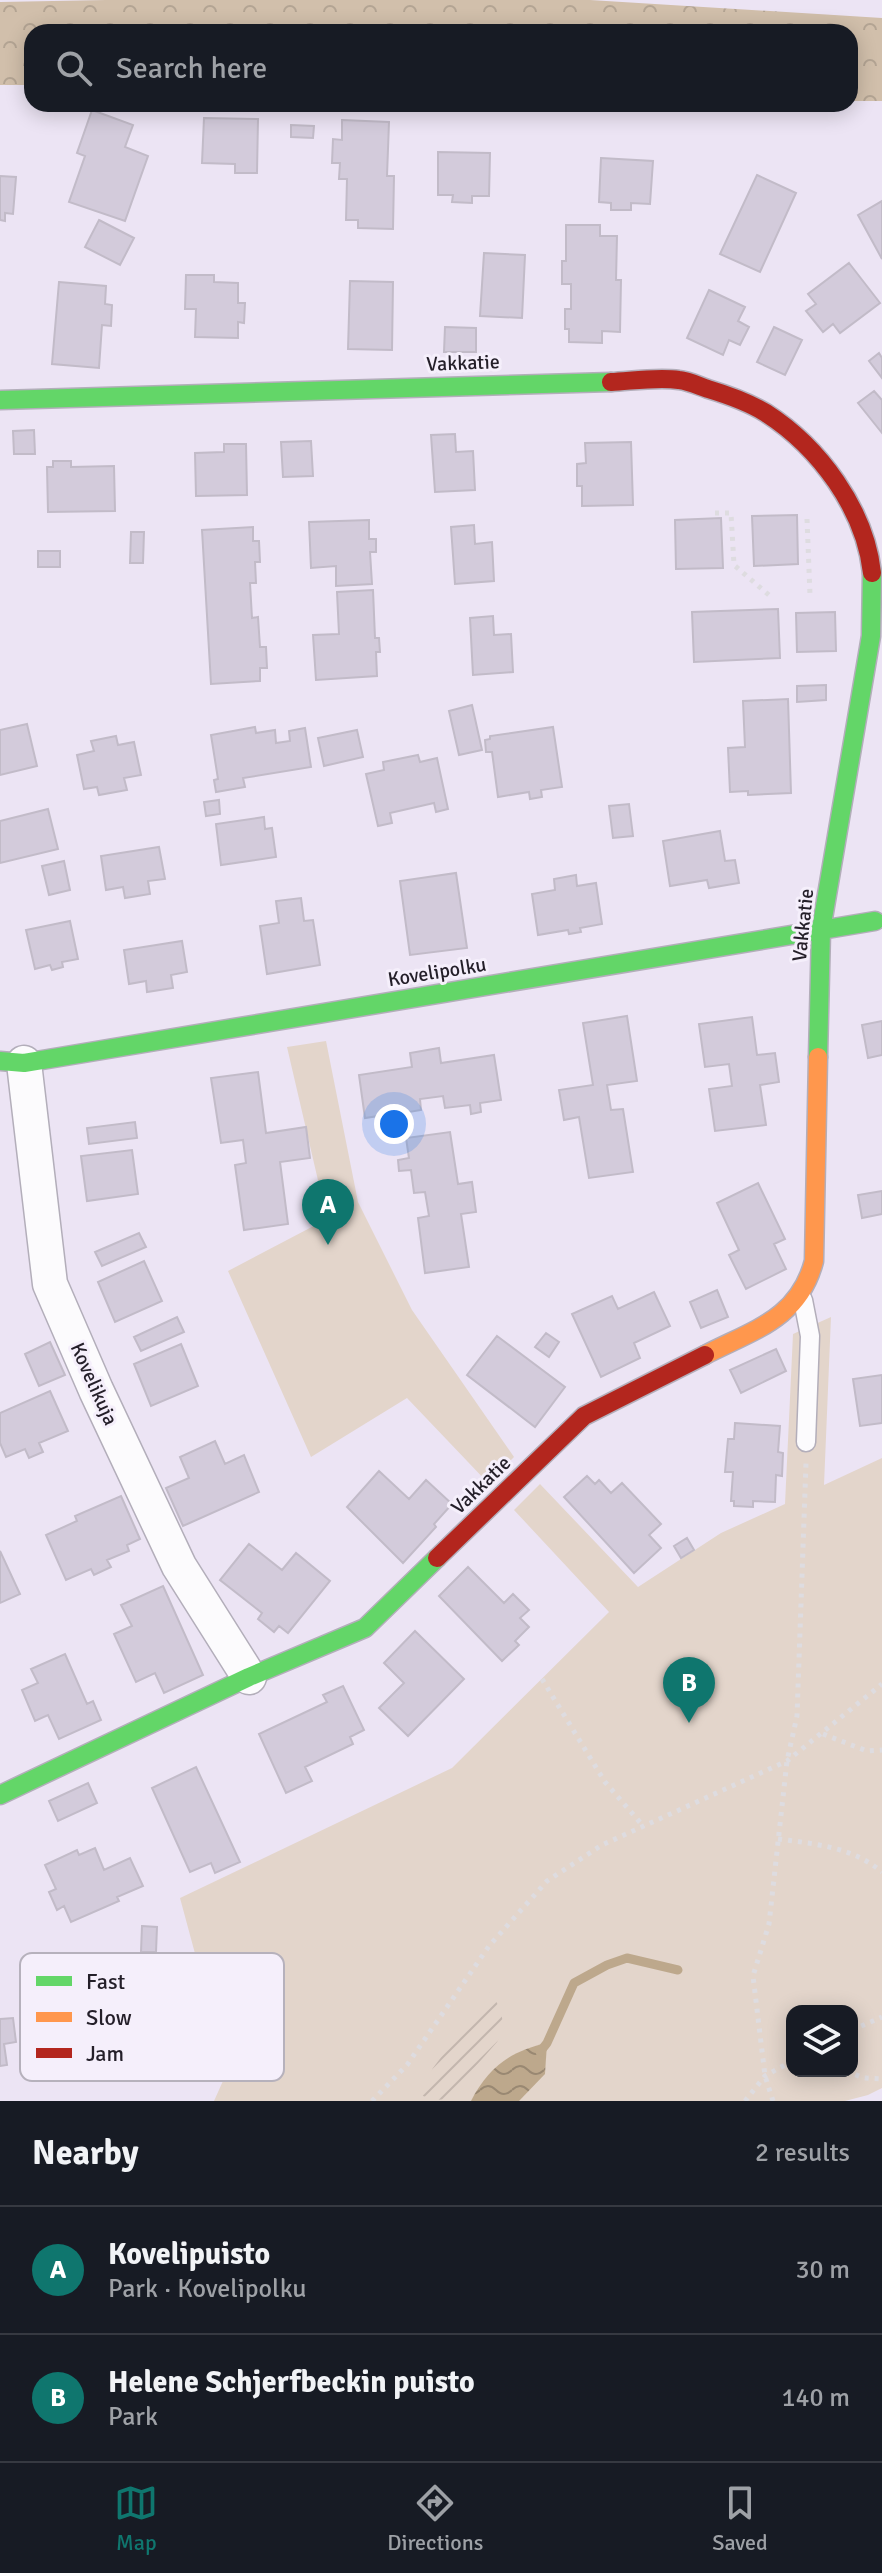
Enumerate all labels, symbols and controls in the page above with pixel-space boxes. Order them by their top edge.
search box [24,24,858,112]
icon: search [52,46,96,90]
text: Search here [116,50,267,87]
street label: Vakkatie [426,349,500,377]
street label: Vakkatie [787,887,819,963]
street label: Kovelipolku [386,952,488,992]
your location [374,1104,414,1144]
pin: A [302,1179,354,1245]
street label: Kovelikuja [65,1339,123,1429]
street label: Vakkatie [446,1451,516,1519]
pin: B [663,1657,715,1723]
legend [20,1953,284,2081]
text: Fast [86,1968,126,1995]
text: Slow [86,2004,132,2031]
map controls [786,2005,858,2077]
button: layers [786,2005,858,2077]
text: Jam [86,2040,124,2067]
text: Nearby [32,2132,139,2174]
text: 2 results [755,2137,850,2169]
text: Kovelipuisto [108,2236,270,2273]
text: A [50,2254,66,2286]
text: 30 m [795,2254,850,2286]
text: Park · Kovelipolku [108,2273,306,2305]
text: Helene Schjerfbeckin puisto [108,2364,475,2401]
text: B [50,2382,66,2414]
text: 140 m [781,2382,850,2414]
text: Park [108,2401,158,2433]
tab: Map [114,2481,158,2556]
tab: Directions [387,2481,483,2556]
tab: Saved [712,2481,768,2556]

